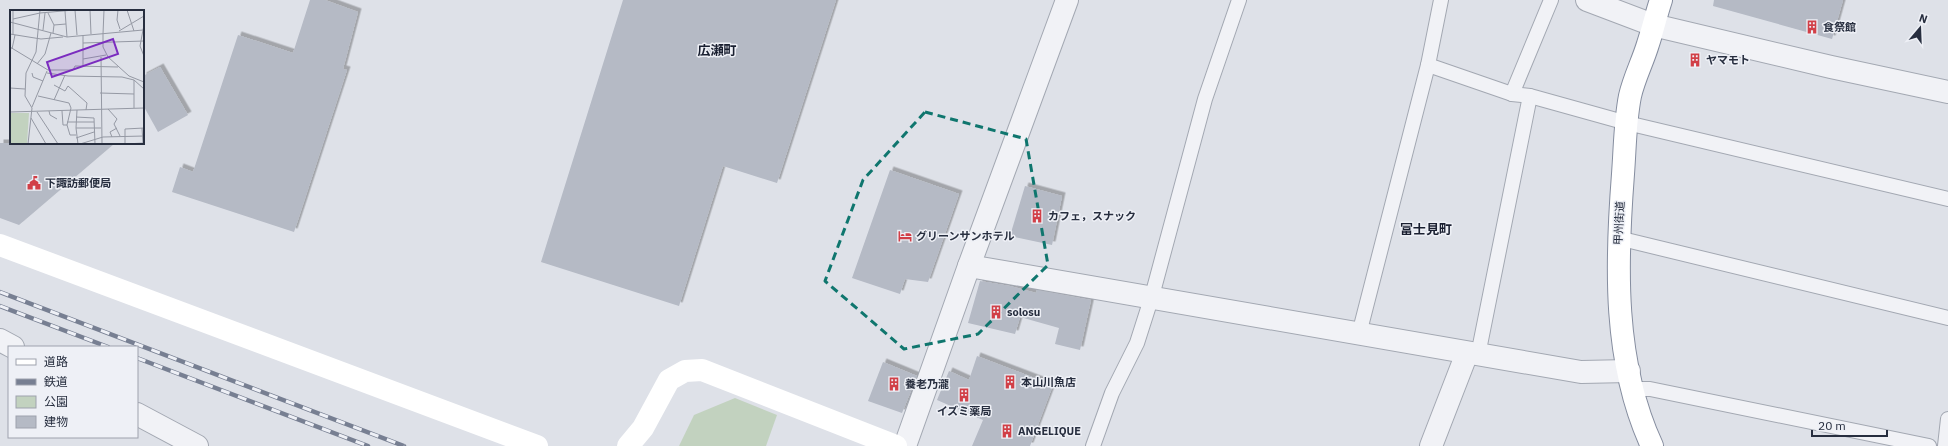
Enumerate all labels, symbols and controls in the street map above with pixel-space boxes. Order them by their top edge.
north arrow [1900,8,1940,48]
inset map [10,10,144,144]
text: N [1917,11,1929,26]
building icon: 食祭館 [1804,19,1820,35]
place label: 食祭館 [1823,20,1856,34]
district label: 広瀬町 [697,42,737,59]
building icon: ヤマモト [1687,52,1703,68]
place label: ヤマモト [1706,53,1750,67]
public building icon: 下諏訪郵便局 [26,175,42,191]
place label: 下諏訪郵便局 [45,176,111,190]
street label: 甲州街道 [1611,201,1627,245]
building icon: カフェ，スナック [1029,208,1045,224]
place label: カフェ，スナック [1048,209,1136,223]
district label: 富士見町 [1400,221,1452,238]
hotel icon: グリーンサンホテル [897,228,913,244]
place label: グリーンサンホテル [916,229,1014,243]
building icon: solosu [988,304,1004,320]
place label: solosu [1007,305,1040,319]
legend [8,346,138,438]
text: 道路 [44,354,68,369]
text: 鉄道 [44,374,68,389]
building icon: 本山川魚店 [1002,374,1018,390]
place label: 本山川魚店 [1021,375,1076,389]
building icon: 養老乃瀧 [886,376,902,392]
place label: 養老乃瀧 [905,377,949,391]
building icon: イズミ薬局 [956,387,972,403]
text: 公園 [44,394,68,409]
place label: イズミ薬局 [937,404,991,418]
scale bar [1812,412,1887,438]
text: 建物 [44,414,68,429]
text: 20 m [1818,418,1846,433]
building icon: ANGELIQUE [999,423,1015,439]
place label: ANGELIQUE [1018,424,1081,438]

